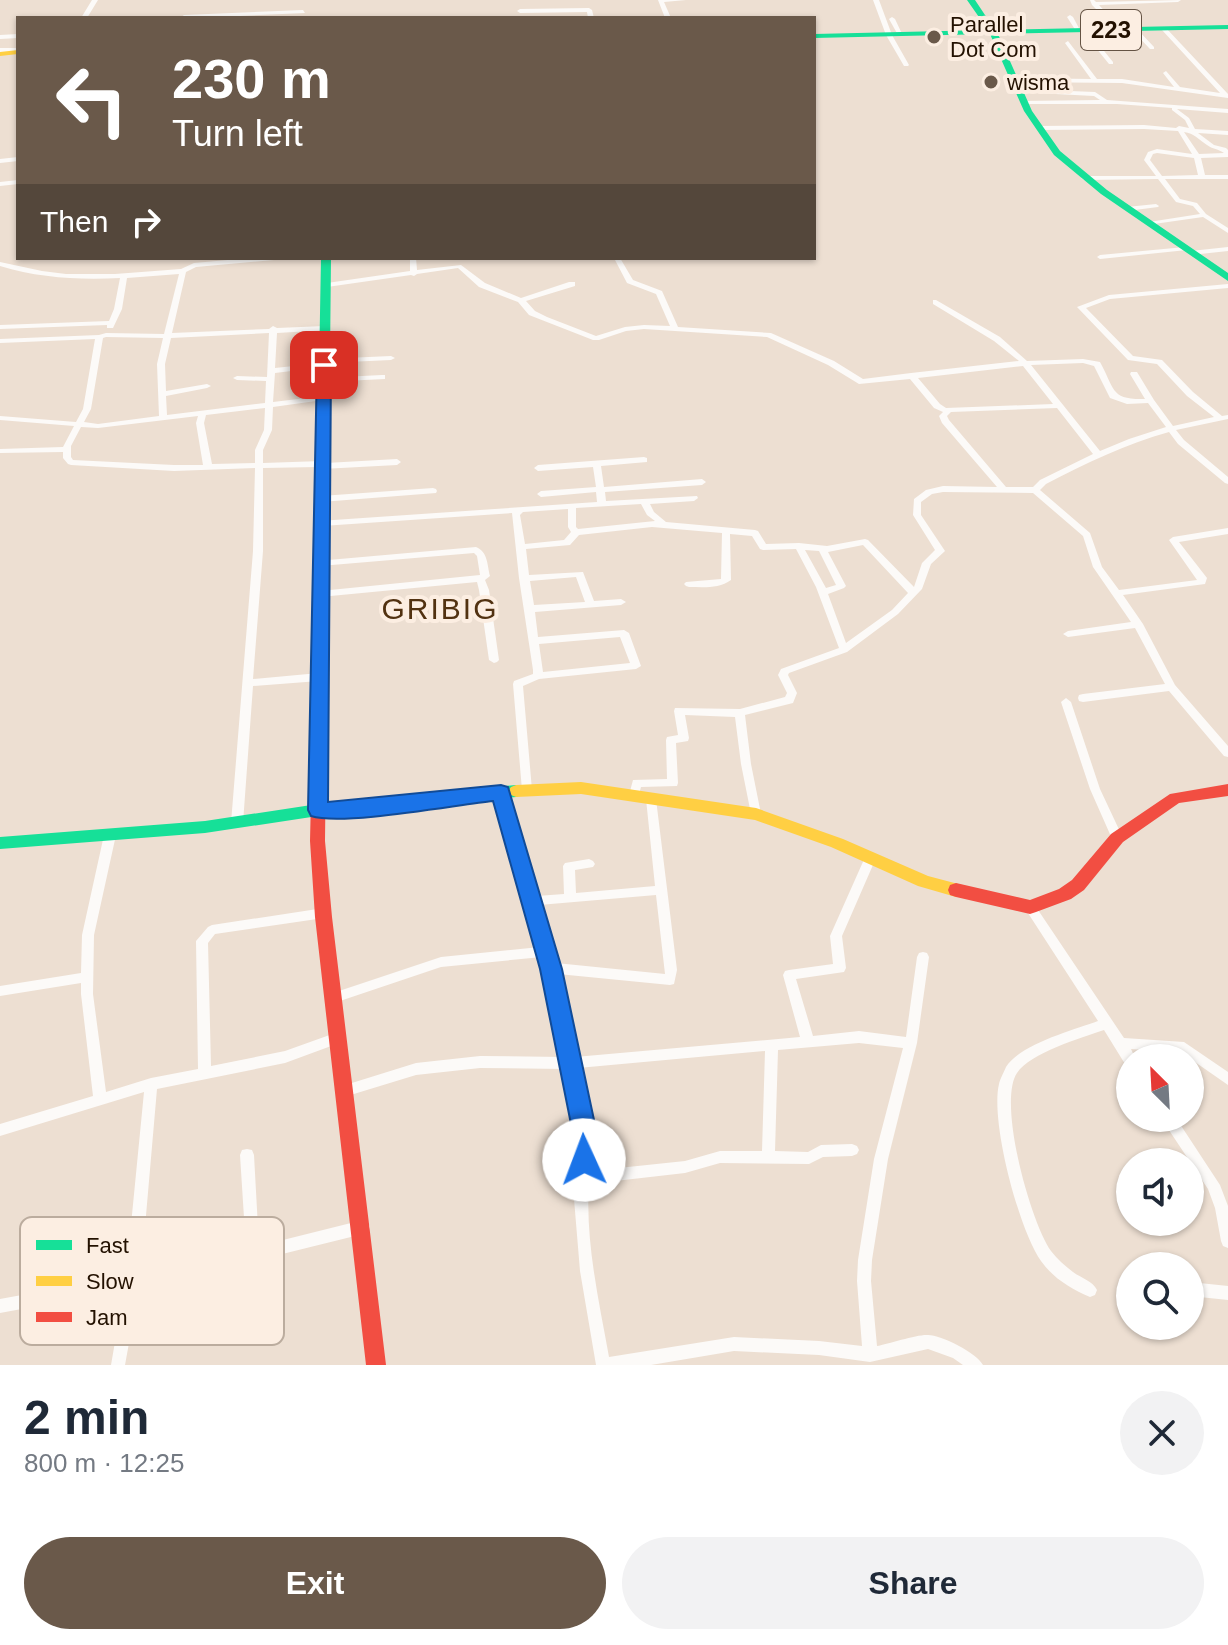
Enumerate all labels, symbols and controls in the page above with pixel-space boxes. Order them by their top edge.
road number: 223 [1081,10,1141,50]
place label: Parallel Dot Com [950,12,1037,62]
marker: Parallel Dot Com [925,28,943,46]
text: 230 m [172,47,331,110]
icon: left [40,48,144,152]
place label: wisma [1006,70,1070,95]
marker: wisma [982,73,1000,91]
text: Turn left [172,113,303,154]
icon: right [124,200,168,244]
text: Then [40,205,108,238]
pin [290,331,358,399]
icon: arrive [302,343,346,387]
district label: GRIBIG [381,592,499,625]
north arrow [1116,1044,1204,1132]
map controls [1116,1044,1204,1340]
position arrow [542,1118,626,1202]
button: sound [1116,1148,1204,1236]
legend [20,1217,284,1345]
text: Fast [86,1233,129,1258]
button: search [1116,1252,1204,1340]
text: Slow [86,1269,134,1294]
text: Jam [86,1305,128,1330]
text: 2 min [24,1391,149,1444]
button: close [1120,1391,1204,1475]
text: 800 m · 12:25 [24,1448,184,1478]
button: Exit [24,1537,606,1629]
button: Share [622,1537,1204,1629]

